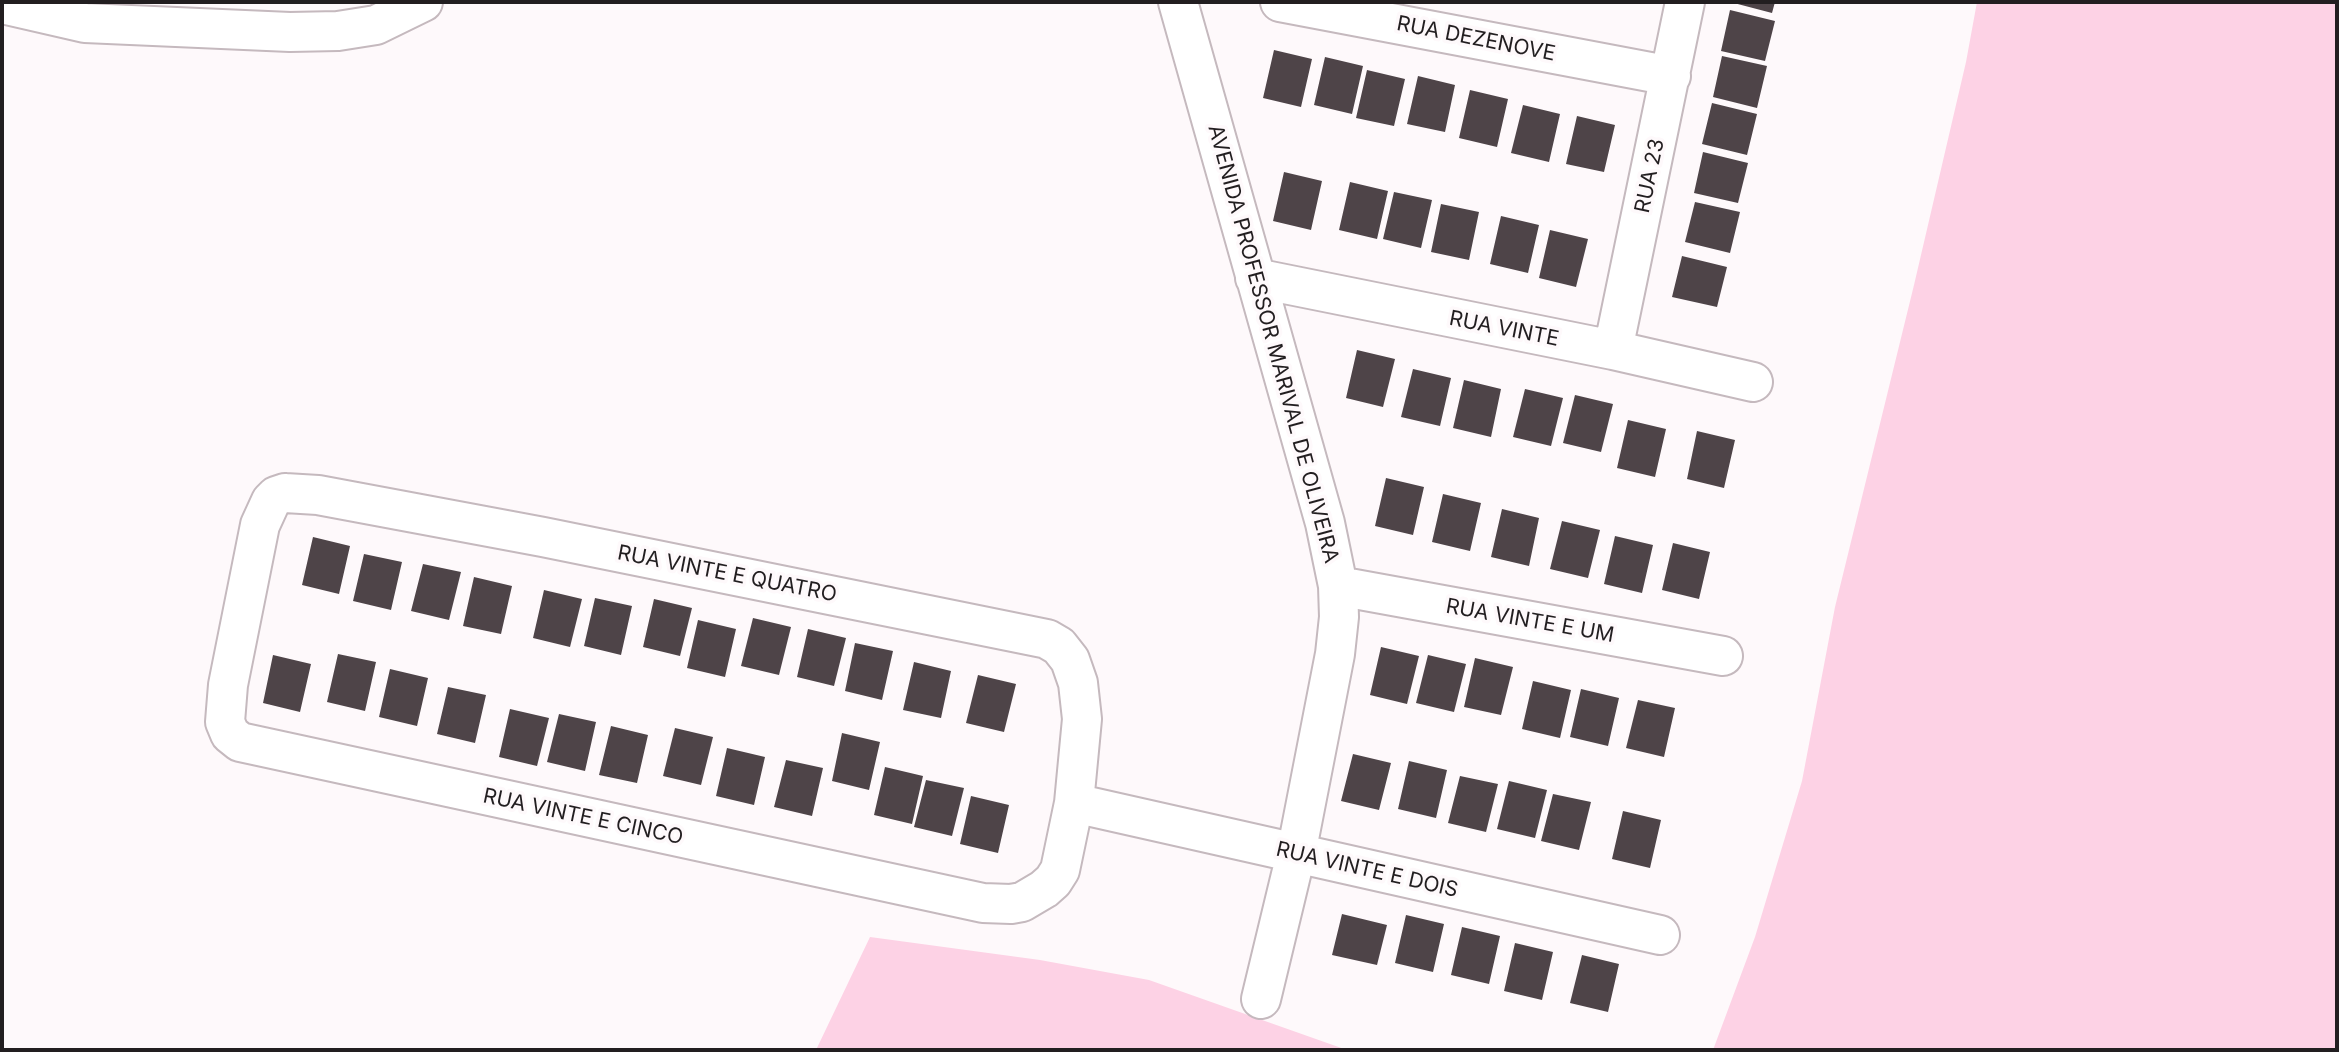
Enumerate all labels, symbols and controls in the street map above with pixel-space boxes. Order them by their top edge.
street label: RUA DEZENOVE [1395,11,1557,67]
street label: AVENIDA PROFESSOR MARIVAL DE OLIVEIRA [1202,122,1344,566]
street label: RUA 23 [1630,137,1670,215]
street label: RUA VINTE [1447,306,1561,352]
street label: RUA VINTE E QUATRO [615,540,839,608]
street label: RUA VINTE E UM [1444,594,1616,648]
street label: RUA VINTE E CINCO [481,783,685,851]
street label: RUA VINTE E DOIS [1274,837,1460,903]

